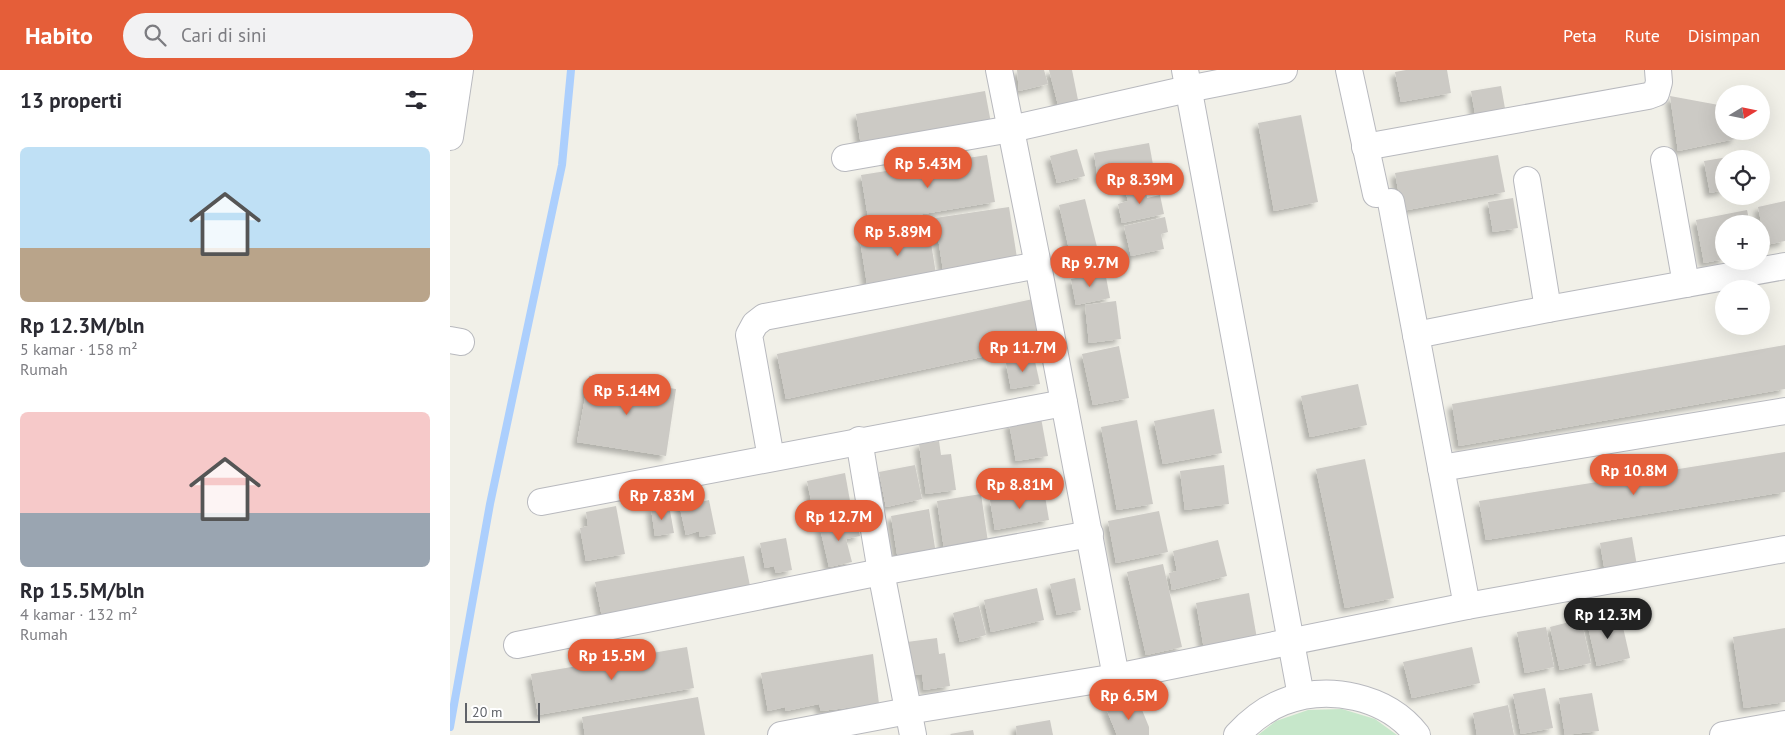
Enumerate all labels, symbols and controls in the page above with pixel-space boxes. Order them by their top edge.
search box [123,13,473,58]
text: Habito [25,20,93,51]
icon: search [141,21,169,49]
text: Cari di sini [181,23,267,47]
text: Peta [1563,24,1597,47]
text: Rute [1625,24,1660,47]
text: Disimpan [1688,24,1760,47]
north arrow [1715,85,1770,140]
map controls [1715,85,1770,335]
icon: filters [402,86,430,114]
text: 13 properti [20,87,122,114]
pin: Rp 5.43M [876,146,980,189]
button: locate [1715,150,1770,205]
text: Rp 5.43M [895,153,961,173]
pin: Rp 8.39M [1088,162,1192,205]
text: Rp 8.39M [1107,169,1173,189]
icon: home [180,179,270,269]
pin: Rp 5.89M [846,214,950,257]
button: + [1715,215,1770,270]
text: Rp 5.89M [865,221,931,241]
pin: Rp 9.7M [1044,246,1136,288]
text: Rp 9.7M [1061,252,1119,272]
button: − [1715,280,1770,335]
text: Rp 12.3M/bln [20,312,144,339]
pin: Rp 11.7M [971,330,1075,373]
text: Rp 11.7M [990,337,1056,357]
text: 5 kamar · 158 m² [20,339,138,359]
text: Rumah [20,359,68,379]
pin: Rp 5.14M [575,374,679,416]
text: Rp 5.14M [594,380,660,400]
icon: home [180,444,270,534]
pin: Rp 10.8M [1582,454,1686,496]
text: Rp 10.8M [1601,460,1667,480]
pin: Rp 8.81M [968,468,1072,510]
text: Rp 8.81M [987,474,1053,494]
pin: Rp 7.83M [610,478,714,521]
text: Rp 7.83M [630,485,694,505]
pin: Rp 12.7M [787,500,891,542]
text: Rp 12.7M [806,506,872,526]
text: Rp 15.5M/bln [20,577,144,604]
pin: Rp 12.3M [1556,598,1660,640]
text: 4 kamar · 132 m² [20,604,138,624]
text: Rp 12.3M [1575,604,1641,624]
text: Rumah [20,624,68,644]
pin: Rp 15.5M [560,638,664,681]
text: Rp 15.5M [579,645,645,665]
pin: Rp 6.5M [1083,678,1175,721]
text: Rp 6.5M [1100,685,1158,705]
scale bar [465,700,540,723]
text: 20 m [472,703,502,721]

